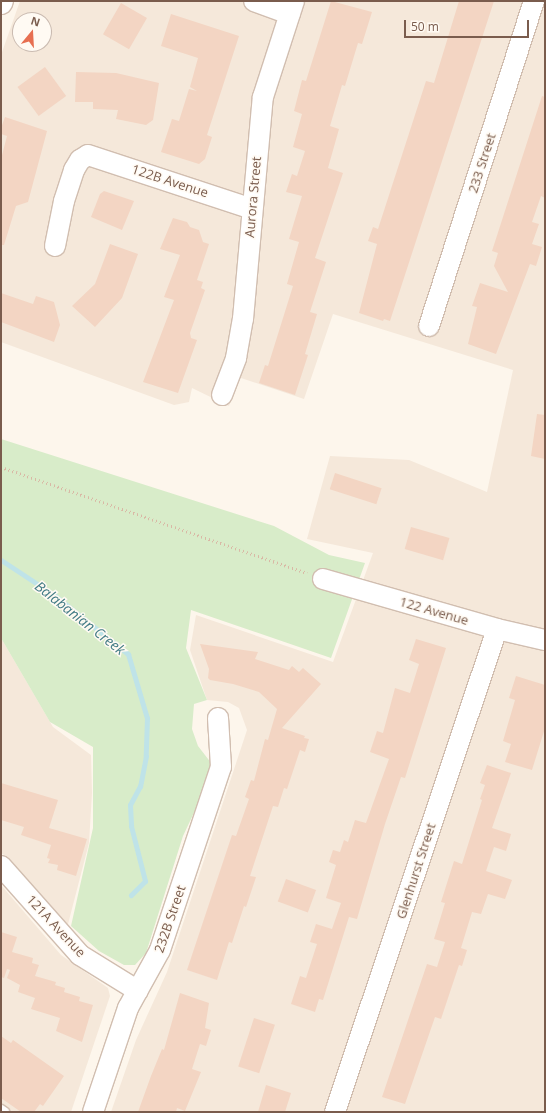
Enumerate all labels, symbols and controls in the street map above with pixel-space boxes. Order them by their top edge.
north arrow [12,12,52,52]
scale bar [406,12,531,38]
text: N [29,13,42,30]
text: 50 m [411,18,439,35]
street label: 233 Street [465,131,499,195]
street label: Aurora Street [242,156,264,238]
street label: 122B Avenue [130,161,210,201]
water label: Balabanian Creek [32,578,128,658]
street label: 122 Avenue [398,594,470,628]
street label: Glenhurst Street [393,821,439,921]
street label: 232B Street [151,883,189,955]
street label: 121A Avenue [23,892,89,960]

